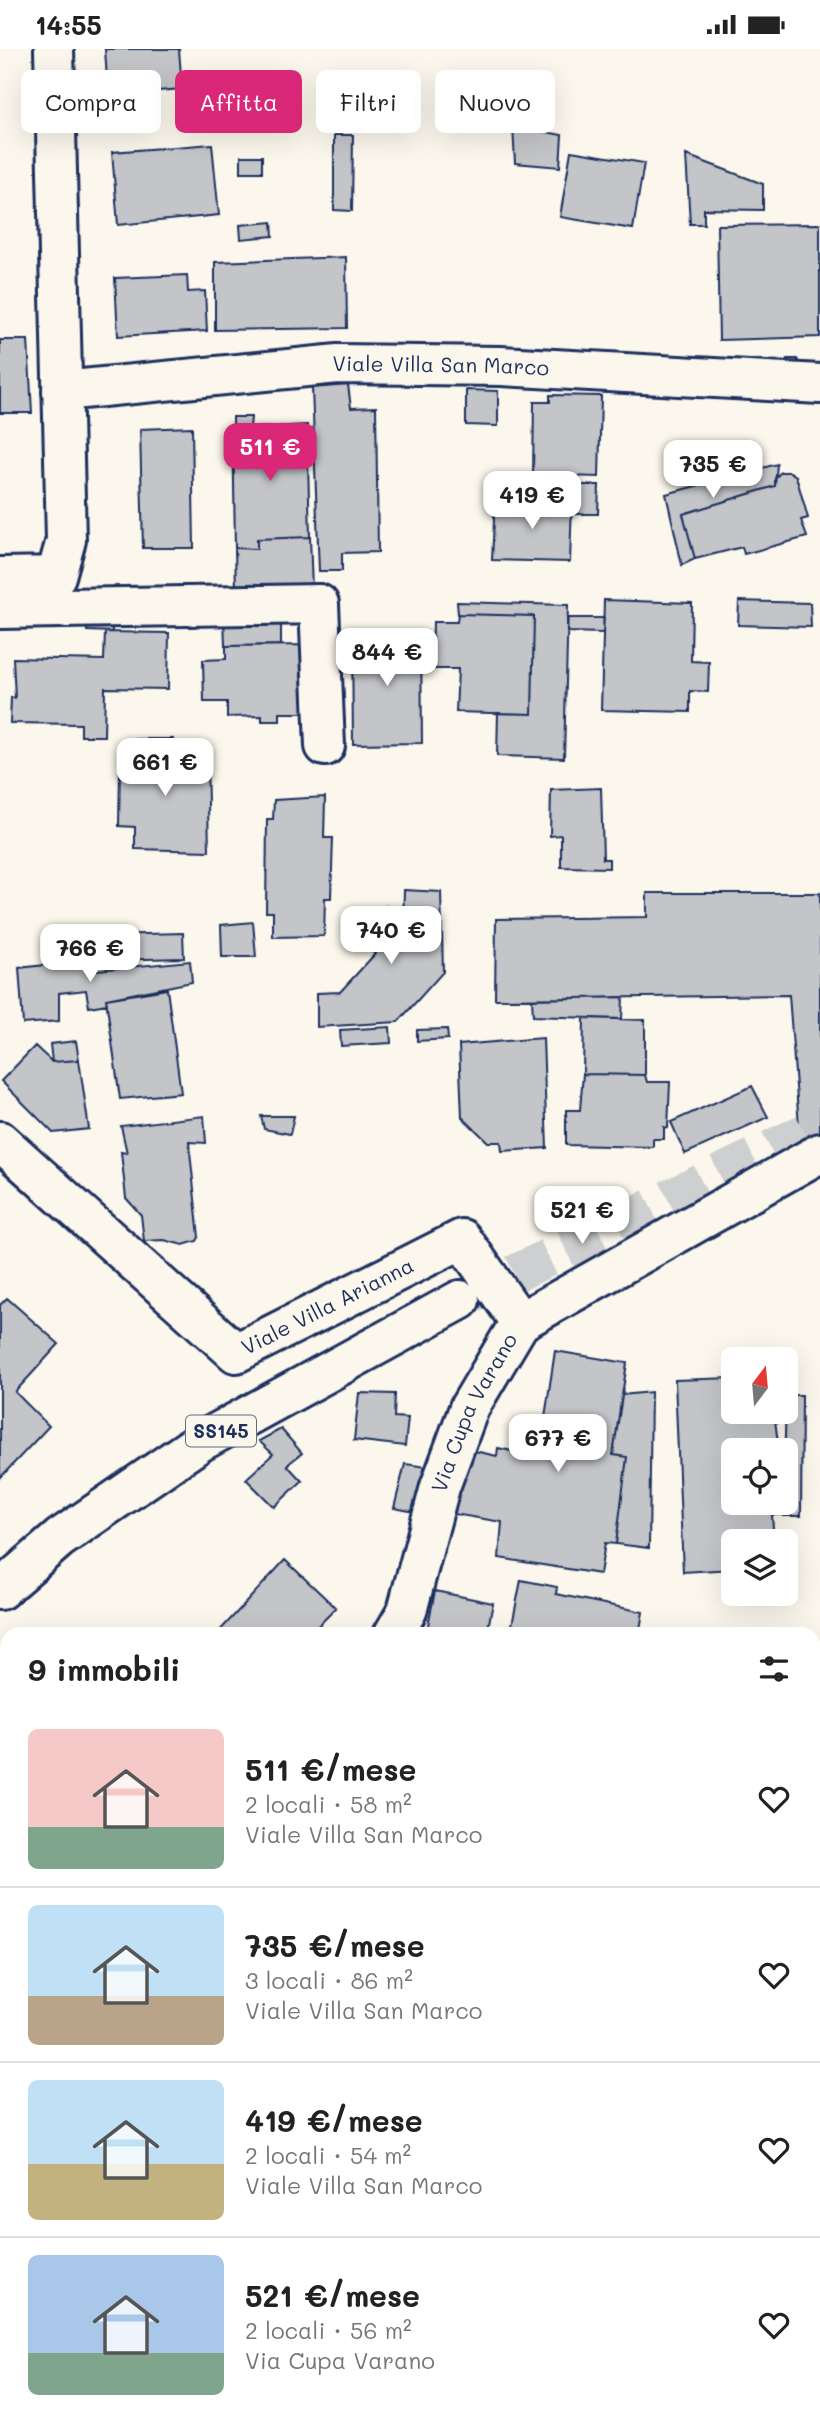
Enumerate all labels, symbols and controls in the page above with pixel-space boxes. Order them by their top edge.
text: 14:55 [35,8,102,42]
chip: Compra [21,70,161,133]
chip: Affitta [175,70,302,133]
chip: Filtri [316,70,421,133]
chip: Nuovo [435,70,555,133]
street label: Viale Villa San Marco [332,349,550,381]
pin: 511 € [221,423,319,483]
text: 511 € [240,431,300,461]
pin: 735 € [664,441,762,500]
text: 735 € [680,448,746,478]
pin: 419 € [483,471,581,531]
text: 419 € [499,479,565,509]
pin: 844 € [338,629,436,688]
text: 844 € [352,636,422,666]
pin: 661 € [116,739,214,798]
text: 661 € [133,746,197,776]
pin: 740 € [342,907,440,966]
text: 740 € [356,914,426,944]
pin: 766 € [41,925,139,984]
text: 766 € [56,932,124,962]
pin: 521 € [533,1187,631,1246]
text: 521 € [550,1194,614,1224]
street label: Viale Villa Arianna [236,1251,418,1360]
street label: Via Cupa Varano [424,1328,522,1496]
north arrow [721,1347,798,1425]
map controls [721,1347,798,1606]
road number: SS145 [186,1415,256,1447]
pin: 677 € [509,1415,607,1474]
text: 677 € [525,1422,591,1452]
button: locate [721,1438,798,1515]
button: layers [721,1529,798,1606]
text: 9 immobili [28,1649,180,1689]
icon: filters [755,1650,793,1688]
text: 511 €/mese [245,1749,416,1789]
icon: home [84,1757,168,1841]
icon: heart [755,1780,793,1818]
text: 2 locali · 58 m² [245,1789,412,1819]
text: Viale Villa San Marco [245,1819,482,1849]
text: 735 €/mese [245,1925,425,1965]
icon: home [84,1933,168,2017]
icon: heart [755,1956,793,1994]
text: 3 locali · 86 m² [245,1965,413,1995]
text: Viale Villa San Marco [245,1995,482,2025]
text: 419 €/mese [245,2100,423,2140]
icon: home [84,2108,168,2192]
icon: heart [755,2131,793,2169]
text: 2 locali · 54 m² [245,2140,411,2170]
text: Viale Villa San Marco [245,2170,482,2200]
text: 521 €/mese [245,2275,420,2315]
icon: home [84,2283,168,2367]
icon: heart [755,2306,793,2344]
text: 2 locali · 56 m² [245,2315,412,2345]
text: Via Cupa Varano [245,2345,435,2375]

